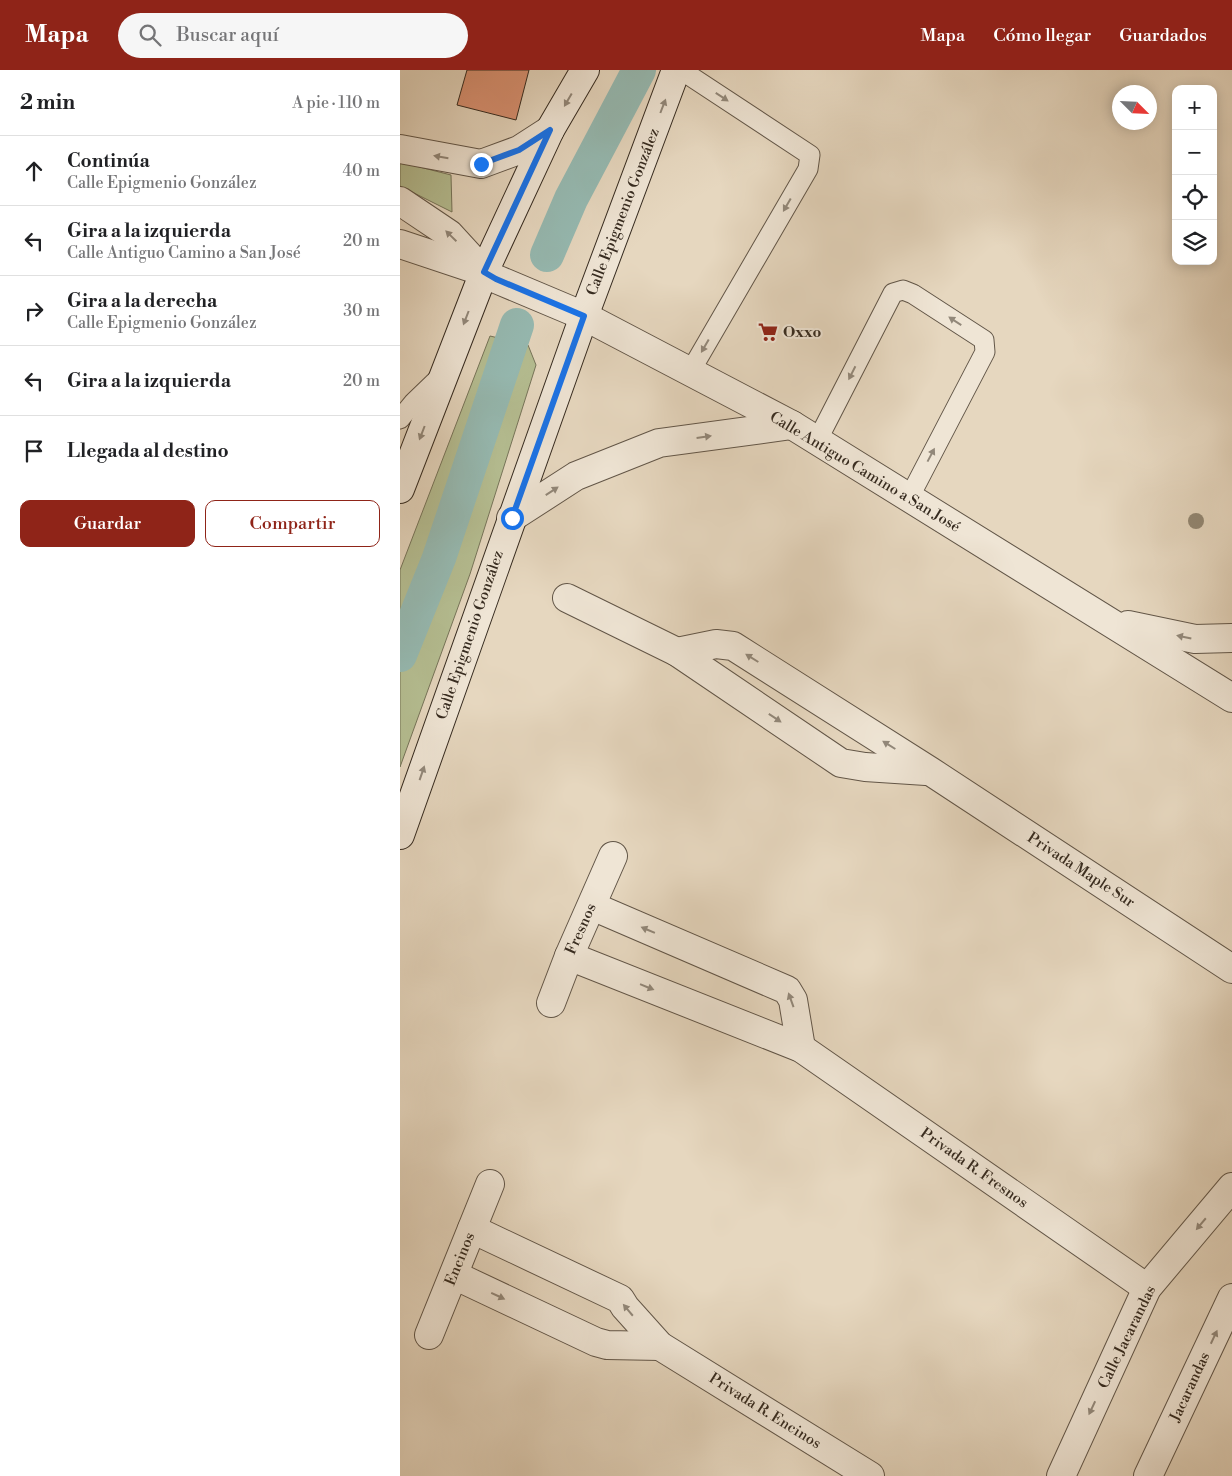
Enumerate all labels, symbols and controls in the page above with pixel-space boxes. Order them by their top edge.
search box [118,13,468,58]
text: Mapa [25,20,88,50]
icon: search [136,21,164,49]
text: Buscar aquí [176,23,279,47]
text: Mapa [921,24,965,47]
text: Cómo llegar [993,24,1091,47]
text: Guardados [1119,24,1207,47]
north arrow [1112,85,1157,130]
map controls [1172,85,1217,265]
button: + [1172,85,1217,130]
text: 2 min [20,90,75,116]
one-way arrow [715,92,728,101]
text: A pie · 110 m [292,93,380,113]
one-way arrow [563,93,572,106]
one-way arrow [659,99,667,113]
street label: Calle Epigmenio González [582,126,664,298]
button: − [1172,130,1217,175]
text: Continúa [67,149,150,173]
one-way arrow [432,152,448,160]
route end [470,153,493,176]
icon: ahead [20,157,48,185]
text: 40 m [343,161,380,181]
text: Calle Epigmenio González [67,173,257,193]
button: locate [1172,175,1217,220]
one-way arrow [783,198,791,213]
text: Gira a la izquierda [67,219,231,243]
button: layers [1172,220,1217,265]
icon: left [20,227,48,255]
one-way arrow [445,230,457,242]
text: 20 m [343,231,380,251]
text: Calle Antiguo Camino a San José [67,243,301,263]
text: Gira a la derecha [67,289,217,313]
icon: right [20,297,48,325]
text: 30 m [343,301,380,321]
one-way arrow [462,310,469,325]
text: Calle Epigmenio González [67,313,257,333]
one-way arrow [949,317,962,326]
supermarket icon: Oxxo [757,321,779,343]
place label: Oxxo [783,323,821,342]
one-way arrow [701,339,710,353]
one-way arrow [848,366,856,381]
icon: left [20,367,48,395]
text: Gira a la izquierda [67,369,231,393]
text: 20 m [343,371,380,391]
street label: Calle Antiguo Camino a San José [766,407,964,537]
one-way arrow [417,426,425,440]
one-way arrow [696,433,712,441]
icon: arrive [20,437,48,465]
text: Llegada al destino [67,439,229,463]
one-way arrow [927,448,935,462]
one-way arrow [546,486,559,496]
button: Guardar [20,500,195,547]
button: Compartir [205,500,380,547]
route start [501,507,524,530]
street label: Calle Epigmenio González [432,548,508,722]
one-way arrow [1176,633,1191,641]
one-way arrow [745,653,758,663]
one-way arrow [769,713,782,723]
one-way arrow [882,740,895,750]
one-way arrow [419,765,426,780]
street label: Privada Maple Sur [1024,828,1139,912]
street label: Fresnos [561,900,601,958]
one-way arrow [640,926,655,934]
one-way arrow [640,983,655,991]
one-way arrow [787,992,795,1007]
street label: Privada R. Fresnos [916,1124,1032,1212]
one-way arrow [1195,1218,1206,1231]
street label: Encinos [441,1230,479,1288]
street label: Calle Jacarandas [1094,1282,1160,1392]
one-way arrow [491,1292,505,1300]
one-way arrow [622,1303,633,1316]
one-way arrow [1210,1330,1218,1344]
street label: Jacarandas [1165,1349,1214,1426]
street label: Privada R. Encinos [705,1369,825,1453]
one-way arrow [1088,1401,1096,1415]

